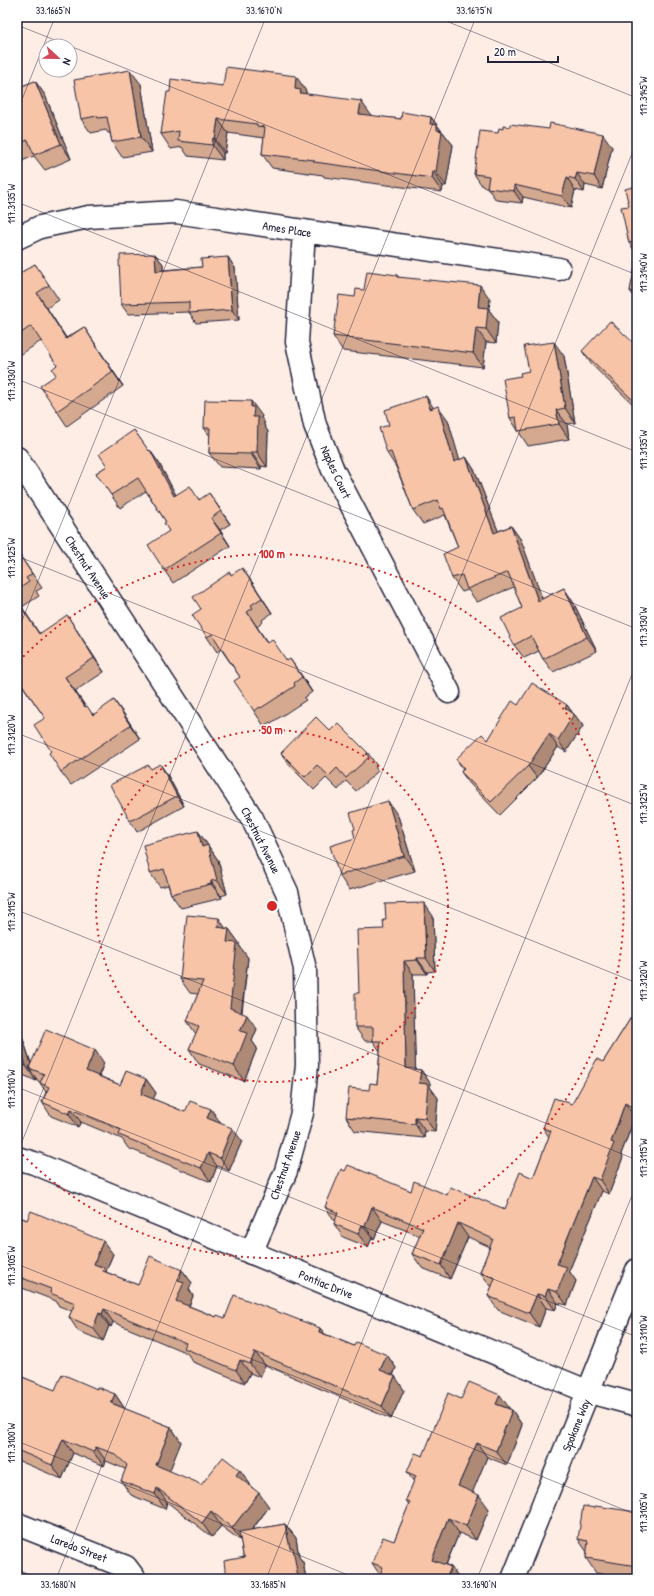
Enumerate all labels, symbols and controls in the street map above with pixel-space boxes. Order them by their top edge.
text: 33.1665°N [36,4,70,17]
text: 33.1670°N [246,4,282,17]
text: 33.1675°N [456,4,492,17]
north arrow [38,38,78,78]
scale bar [488,38,558,64]
text: 20 m [494,43,516,60]
text: N [60,56,75,67]
text: 117.3145°W [637,76,650,115]
text: 117.3135°W [5,183,18,224]
street label: Ames Place [261,217,313,241]
text: 117.3140°W [637,253,650,293]
text: 117.3130°W [5,360,18,401]
text: 117.3135°W [637,429,650,470]
street label: Naples Court [316,443,356,502]
street label: Chestnut Avenue [61,532,115,602]
text: 117.3125°W [5,537,18,578]
text: 100 m [259,545,285,562]
text: 117.3130°W [637,606,650,647]
text: 117.3120°W [5,714,18,755]
text: 50 m [261,721,283,738]
text: 117.3125°W [637,783,650,824]
street label: Chestnut Avenue [237,804,285,876]
text: 117.3115°W [5,892,18,931]
centre of rings [265,899,279,913]
text: 117.3120°W [637,960,650,1001]
text: 117.3110°W [5,1069,18,1109]
street label: Chestnut Avenue [265,1128,305,1202]
text: 117.3115°W [637,1138,650,1177]
text: 117.3105°W [5,1245,18,1286]
street label: Pontiac Drive [296,1265,356,1303]
text: 117.3110°W [637,1315,650,1355]
street label: Spokane Way [558,1396,594,1454]
text: 117.3100°W [5,1422,18,1463]
text: 117.3105°W [637,1492,650,1533]
street label: Laredo Street [49,1530,110,1567]
text: 33.1680°N [40,1578,76,1591]
text: 33.1685°N [251,1578,285,1591]
text: 33.1690°N [462,1578,496,1591]

